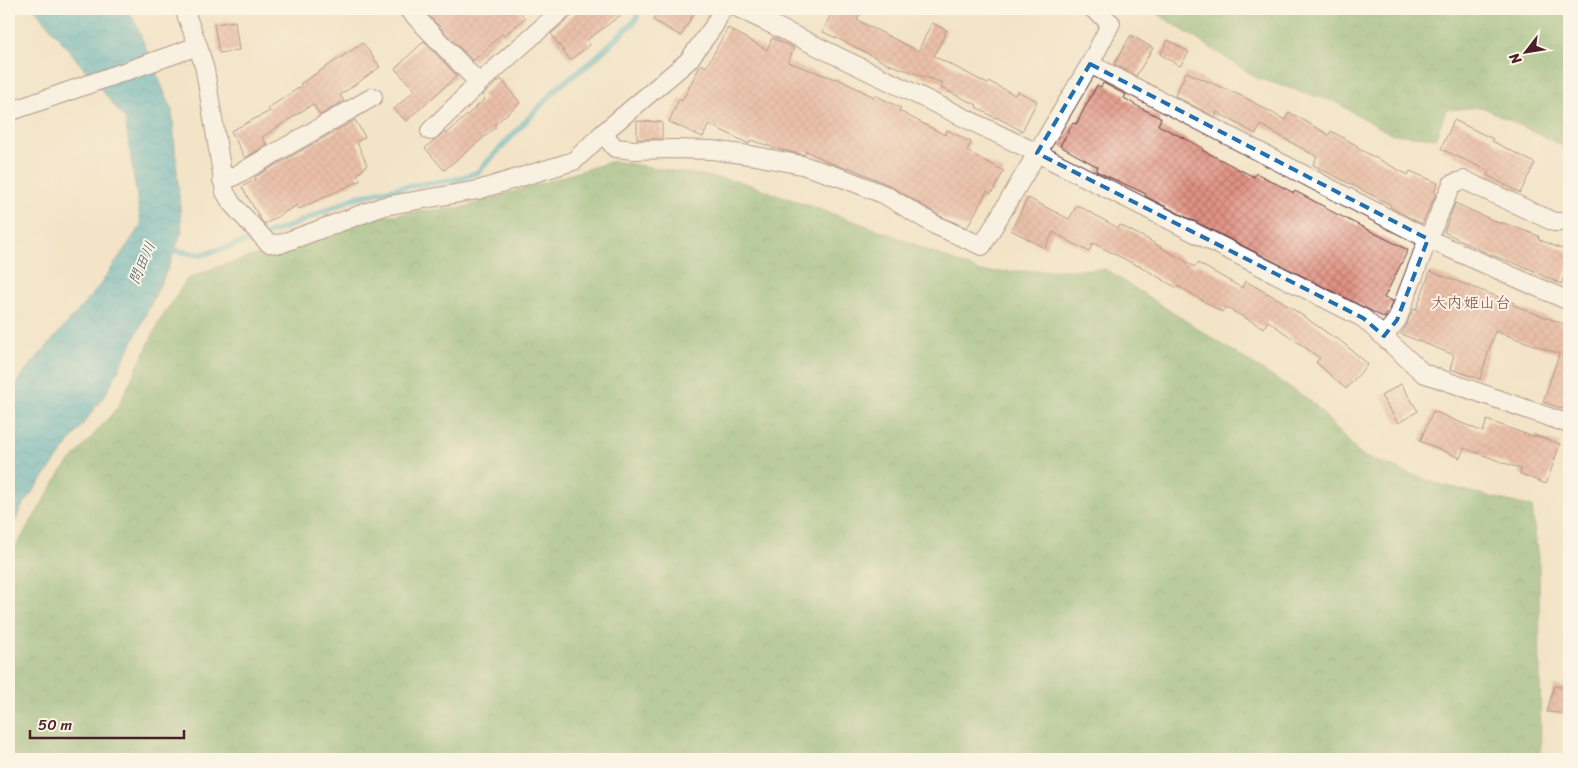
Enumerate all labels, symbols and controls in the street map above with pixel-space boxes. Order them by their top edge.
north arrow [1500,28,1550,78]
text: N [1502,48,1529,70]
water label: 問田川 [121,237,163,289]
district label: 大内姫山台 [1431,288,1511,317]
scale bar [30,708,184,740]
text: 50 m [38,712,73,738]

